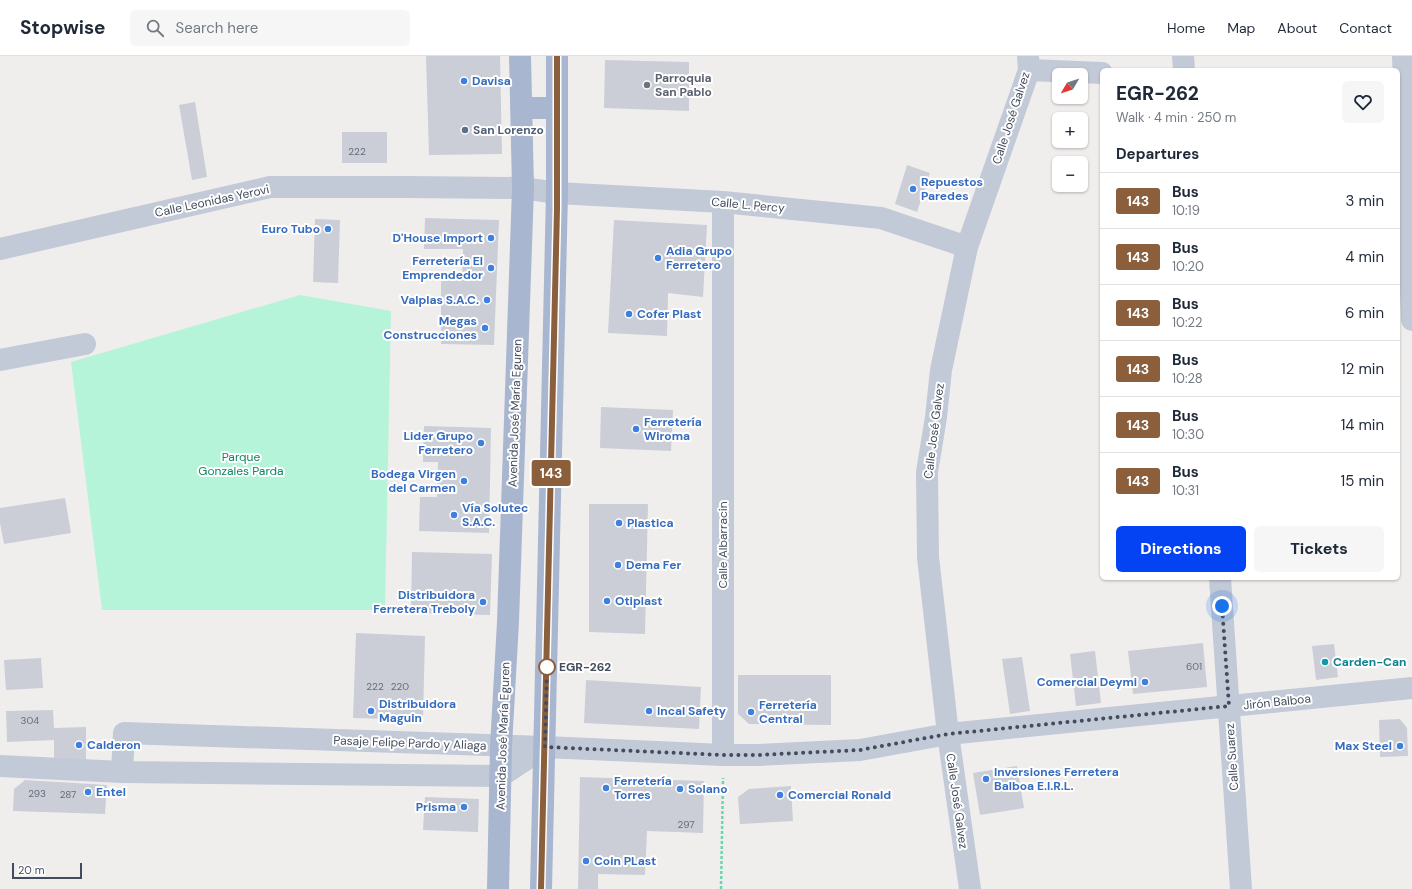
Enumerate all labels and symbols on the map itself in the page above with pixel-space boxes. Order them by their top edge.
north arrow [1052,68,1088,104]
place label: Parroquia San Pablo [655,70,712,100]
street label: Calle José Galvez [989,70,1033,166]
place label: Davisa [472,73,511,89]
marker: Davisa [459,76,469,86]
marker: Parroquia San Pablo [642,80,652,90]
place label: San Lorenzo [473,122,544,138]
marker: San Lorenzo [460,125,470,135]
house number: 222 [348,145,366,158]
place label: Repuestos Paredes [921,174,983,204]
street label: Calle Leonidas Yerovi [153,181,271,221]
marker: Repuestos Paredes [908,184,918,194]
street label: Calle L. Percy [711,194,786,216]
place label: Euro Tubo [262,221,320,237]
marker: Euro Tubo [323,224,333,234]
place label: D'House Import [393,230,483,246]
marker: D'House Import [486,233,496,243]
place label: Adia Grupo Ferretero [666,243,732,273]
place label: Ferretería El Emprendedor [402,253,483,283]
marker: Adia Grupo Ferretero [653,253,663,263]
marker: Ferretería El Emprendedor [486,263,496,273]
place label: Valplas S.A.C. [400,292,479,308]
marker: Valplas S.A.C. [482,295,492,305]
place label: Cofer Plast [637,306,701,322]
marker: Cofer Plast [624,309,634,319]
place label: Megas Construcciones [384,313,477,343]
marker: Megas Construcciones [480,323,490,333]
street label: Avenida José María Eguren [504,339,526,487]
street label: Calle José Galvez [920,382,948,480]
place label: Ferretería Wiroma [644,414,702,444]
marker: Ferretería Wiroma [631,424,641,434]
place label: Lider Grupo Ferretero [403,428,473,458]
marker: Lider Grupo Ferretero [476,438,486,448]
park label: Parque Gonzales Parda [198,449,284,479]
line badge: 143 [528,460,574,486]
place label: Bodega Virgen del Carmen [371,466,456,496]
marker: Bodega Virgen del Carmen [459,476,469,486]
place label: Vía Solutec S.A.C. [462,500,528,530]
street label: Calle Albarracin [715,501,731,589]
marker: Vía Solutec S.A.C. [449,510,459,520]
place label: Plastica [627,515,674,531]
marker: Plastica [614,518,624,528]
place label: Dema Fer [626,557,681,573]
marker: Dema Fer [613,560,623,570]
place label: Distribuidora Ferretera Treboly [373,587,476,617]
place label: Otiplast [615,593,662,609]
marker: Otiplast [602,596,612,606]
your location [1212,596,1232,616]
marker: Distribuidora Ferretera Treboly [478,597,488,607]
place label: Carden-Can [1333,654,1406,670]
marker: Carden-Can [1320,657,1330,667]
marker: EGR-262 [538,658,556,676]
place label: EGR-262 [559,659,611,675]
house number: 601 [1186,660,1202,673]
street label: Avenida José María Eguren [492,662,514,810]
place label: Comercial Deymi [1037,674,1137,690]
marker: Comercial Deymi [1140,677,1150,687]
house number: 222 [366,680,384,693]
house number: 220 [391,680,409,693]
street label: Jirón Balboa [1242,690,1312,714]
place label: Distribuidora Maguin [379,696,456,726]
place label: Ferretería Central [759,697,817,727]
place label: Incal Safety [657,703,727,719]
marker: Distribuidora Maguin [366,706,376,716]
marker: Incal Safety [644,706,654,716]
marker: Ferretería Central [746,707,756,717]
house number: 304 [21,714,39,727]
street label: Calle Suarez [1222,723,1242,791]
street label: Pasaje Felipe Pardo y Aliaga [333,732,487,754]
place label: Calderon [87,737,141,753]
place label: Max Steel [1335,738,1392,754]
marker: Calderon [74,740,84,750]
marker: Max Steel [1395,741,1405,751]
street label: Calle José Galvez [942,752,972,850]
place label: Inversiones Ferretera Balboa E.I.R.L. [994,764,1119,794]
place label: Ferretería Torres [614,773,672,803]
marker: Inversiones Ferretera Balboa E.I.R.L. [981,774,991,784]
place label: Solano [688,781,728,797]
marker: Ferretería Torres [601,783,611,793]
place label: Entel [96,784,126,800]
marker: Solano [675,784,685,794]
house number: 293 [28,787,46,800]
marker: Entel [83,787,93,797]
place label: Comercial Ronald [788,787,891,803]
house number: 287 [60,788,76,801]
marker: Comercial Ronald [775,790,785,800]
place label: Prisma [416,799,456,815]
marker: Prisma [459,802,469,812]
house number: 297 [677,818,695,831]
place label: Coin PLast [594,853,656,869]
marker: Coin PLast [581,856,591,866]
scale bar [12,861,82,880]

